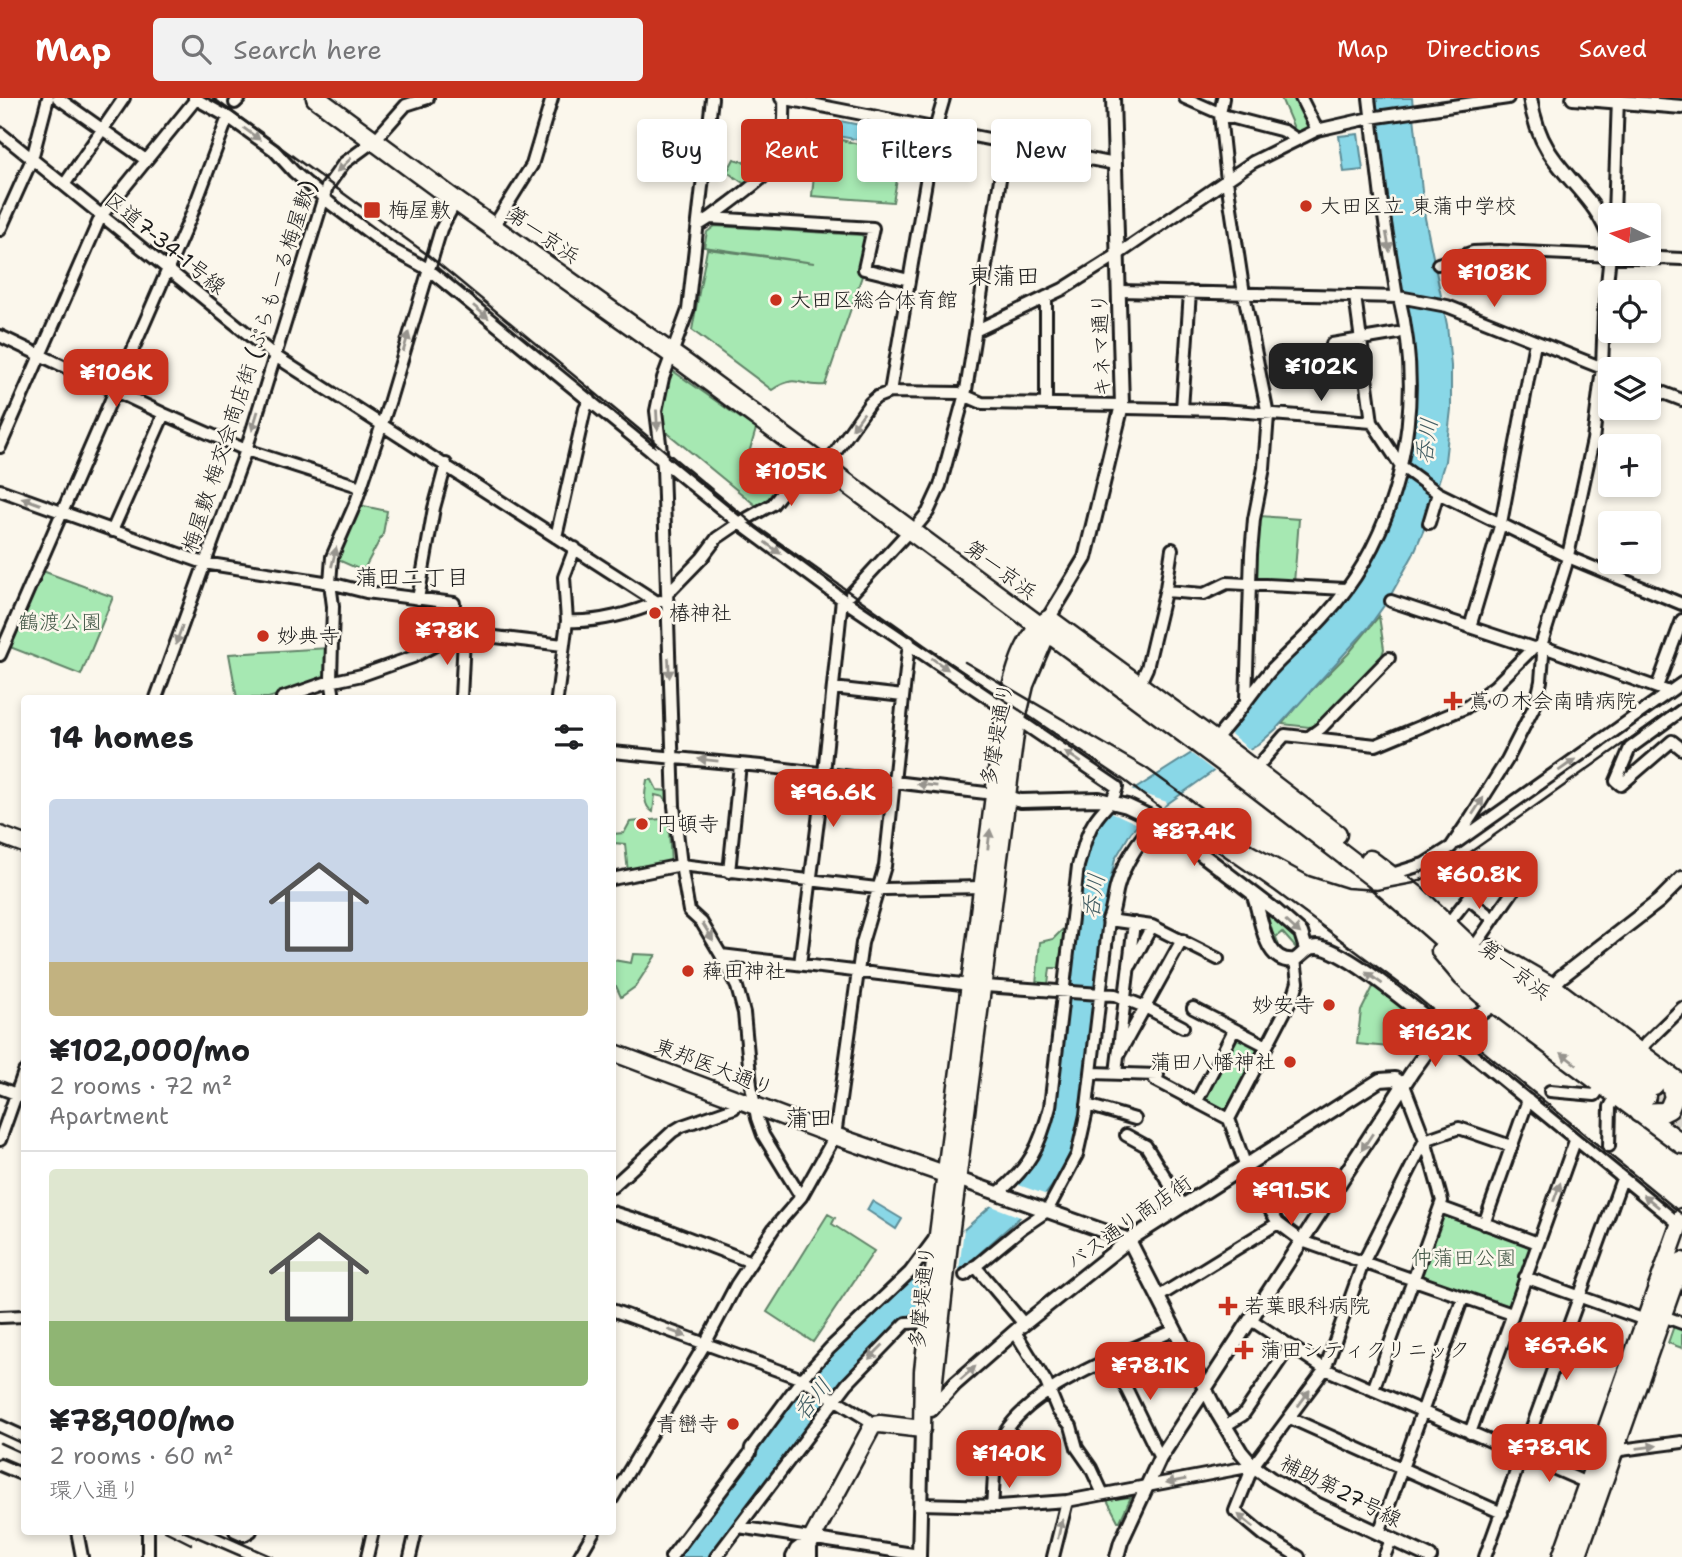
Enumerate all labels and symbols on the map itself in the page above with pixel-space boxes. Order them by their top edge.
one-way arrow [243,127,261,141]
one-way arrow [335,157,353,173]
street label: 梅屋敷 梅交会商店街 (ぷらもーる梅屋敷) [176,177,322,555]
street label: 区道7-34-1号線 [98,185,232,301]
place label: 大田区立 東蒲中学校 [1320,192,1516,220]
place label: 梅屋敷 [388,196,451,224]
marker: 大田区立 東蒲中学校 [1298,198,1314,214]
street label: 第一京浜 [501,199,585,271]
marker: 梅屋敷 [362,200,382,220]
north arrow [1598,203,1661,266]
one-way arrow [1383,231,1394,253]
pin: ¥108K [1445,250,1543,309]
district label: 東蒲田 [968,260,1040,292]
place label: 大田区総合体育館 [790,286,958,314]
marker: 大田区総合体育館 [768,292,784,308]
street label: キネマ通り [1085,292,1117,398]
one-way arrow [471,305,489,320]
one-way arrow [402,332,412,353]
pin: ¥102K [1272,344,1370,403]
pin: ¥106K [67,350,165,409]
one-way arrow [652,409,663,431]
one-way arrow [249,411,259,432]
one-way arrow [851,412,865,430]
water label: 呑川 [1408,416,1444,466]
pin: ¥105K [742,448,840,508]
one-way arrow [21,495,42,506]
street label: 第一京浜 [959,534,1043,606]
one-way arrow [764,541,783,555]
one-way arrow [329,546,340,568]
district label: 蒲田二丁目 [355,562,470,592]
place label: 椿神社 [669,599,732,627]
marker: 椿神社 [647,605,663,621]
park label: 鶴渡公園 [18,608,102,636]
pin: ¥78K [406,608,488,667]
place label: 妙典寺 [277,622,340,650]
one-way arrow [173,625,184,646]
marker: 妙典寺 [255,628,271,644]
one-way arrow [664,657,675,679]
one-way arrow [931,657,949,671]
street label: 多摩堤通り [974,680,1020,788]
place label: 蔦の木会南晴病院 [1469,687,1637,715]
marker: 蔦の木会南晴病院 [1443,691,1463,711]
one-way arrow [1064,750,1082,764]
one-way arrow [696,755,718,766]
one-way arrow [1558,758,1576,772]
pin: ¥96.6K [776,770,890,829]
one-way arrow [915,779,937,790]
one-way arrow [1471,797,1485,815]
pin: ¥87.4K [1137,808,1251,868]
place label: 円頓寺 [656,810,719,838]
marker: 円頓寺 [634,816,650,832]
one-way arrow [983,828,994,850]
pin: ¥60.8K [1422,852,1536,911]
water label: 呑川 [1075,871,1111,921]
one-way arrow [1284,919,1302,935]
one-way arrow [701,923,714,942]
street label: 第一京浜 [1473,933,1557,1007]
place label: 薭田神社 [702,957,786,985]
marker: 薭田神社 [680,963,696,979]
one-way arrow [1365,971,1383,985]
place label: 妙安寺 [1252,991,1315,1019]
marker: 妙安寺 [1321,997,1337,1013]
pin: ¥162K [1386,1010,1484,1069]
street label: 東邦医大通り [650,1031,778,1103]
place label: 蒲田八幡神社 [1150,1048,1276,1076]
one-way arrow [1560,1052,1578,1067]
marker: 蒲田八幡神社 [1282,1054,1298,1070]
district label: 蒲田 [785,1102,833,1134]
one-way arrow [1360,1133,1374,1151]
street label: バス通り商店街 [1061,1168,1197,1276]
pin: ¥91.5K [1234,1168,1348,1227]
one-way arrow [1551,1181,1562,1202]
one-way arrow [1642,1194,1660,1209]
street label: 多摩堤通り [903,1243,941,1351]
park label: 仲蒲田公園 [1412,1244,1517,1272]
place label: 若葉眼科病院 [1244,1292,1370,1320]
marker: 若葉眼科病院 [1218,1296,1238,1316]
pin: ¥67.6K [1509,1322,1623,1382]
one-way arrow [666,1328,687,1339]
place label: 蒲田シティクリニック [1260,1336,1470,1364]
marker: 蒲田シティクリニック [1234,1340,1254,1360]
pin: ¥78.1K [1093,1342,1207,1402]
one-way arrow [868,1344,885,1361]
one-way arrow [960,1366,977,1381]
water label: 呑川 [786,1372,838,1426]
one-way arrow [1297,1389,1311,1407]
place label: 青巒寺 [656,1410,719,1438]
marker: 青巒寺 [725,1416,741,1432]
pin: ¥78.9K [1492,1424,1606,1484]
pin: ¥140K [960,1430,1058,1490]
one-way arrow [1636,1441,1658,1452]
street label: 補助第27号線 [1275,1448,1407,1534]
one-way arrow [1165,1476,1187,1487]
one-way arrow [1238,1514,1255,1529]
one-way arrow [1054,1518,1065,1540]

